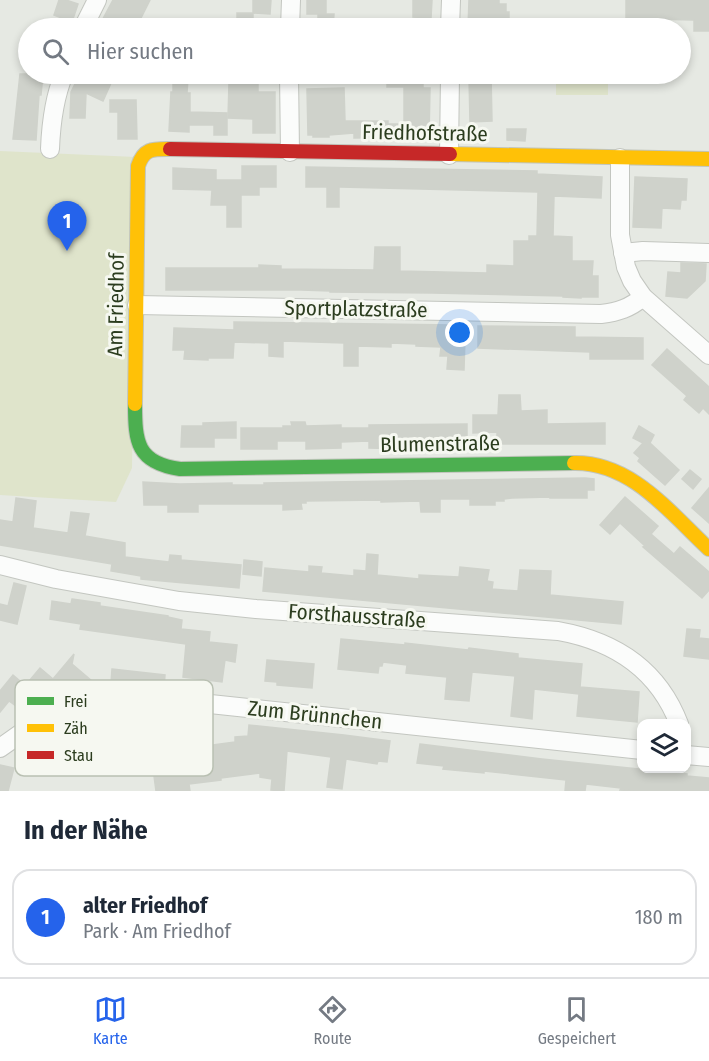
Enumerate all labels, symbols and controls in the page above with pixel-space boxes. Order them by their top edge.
search box [18,18,691,84]
icon: search [39,35,72,68]
text: Hier suchen [87,38,194,65]
street label: Friedhofstraße [362,119,488,147]
pin: 1 [48,202,86,251]
street label: Am Friedhof [102,252,130,357]
street label: Sportplatzstraße [284,295,428,323]
your location [445,318,474,347]
street label: Blumenstraße [380,430,500,458]
street label: Forsthausstraße [287,598,427,634]
legend [15,680,213,776]
text: Frei [64,692,88,711]
street label: Zum Brünnchen [247,695,383,735]
text: Zäh [64,719,88,738]
map controls [637,719,691,773]
button: layers [637,719,691,773]
text: Stau [64,746,93,765]
text: In der Nähe [24,815,148,846]
text: alter Friedhof [83,892,207,919]
text: 1 [41,905,50,929]
text: 180 m [635,905,683,929]
text: Park · Am Friedhof [83,919,231,943]
tab: Karte [93,993,128,1048]
tab: Route [314,993,352,1048]
tab: Gespeichert [538,993,616,1048]

